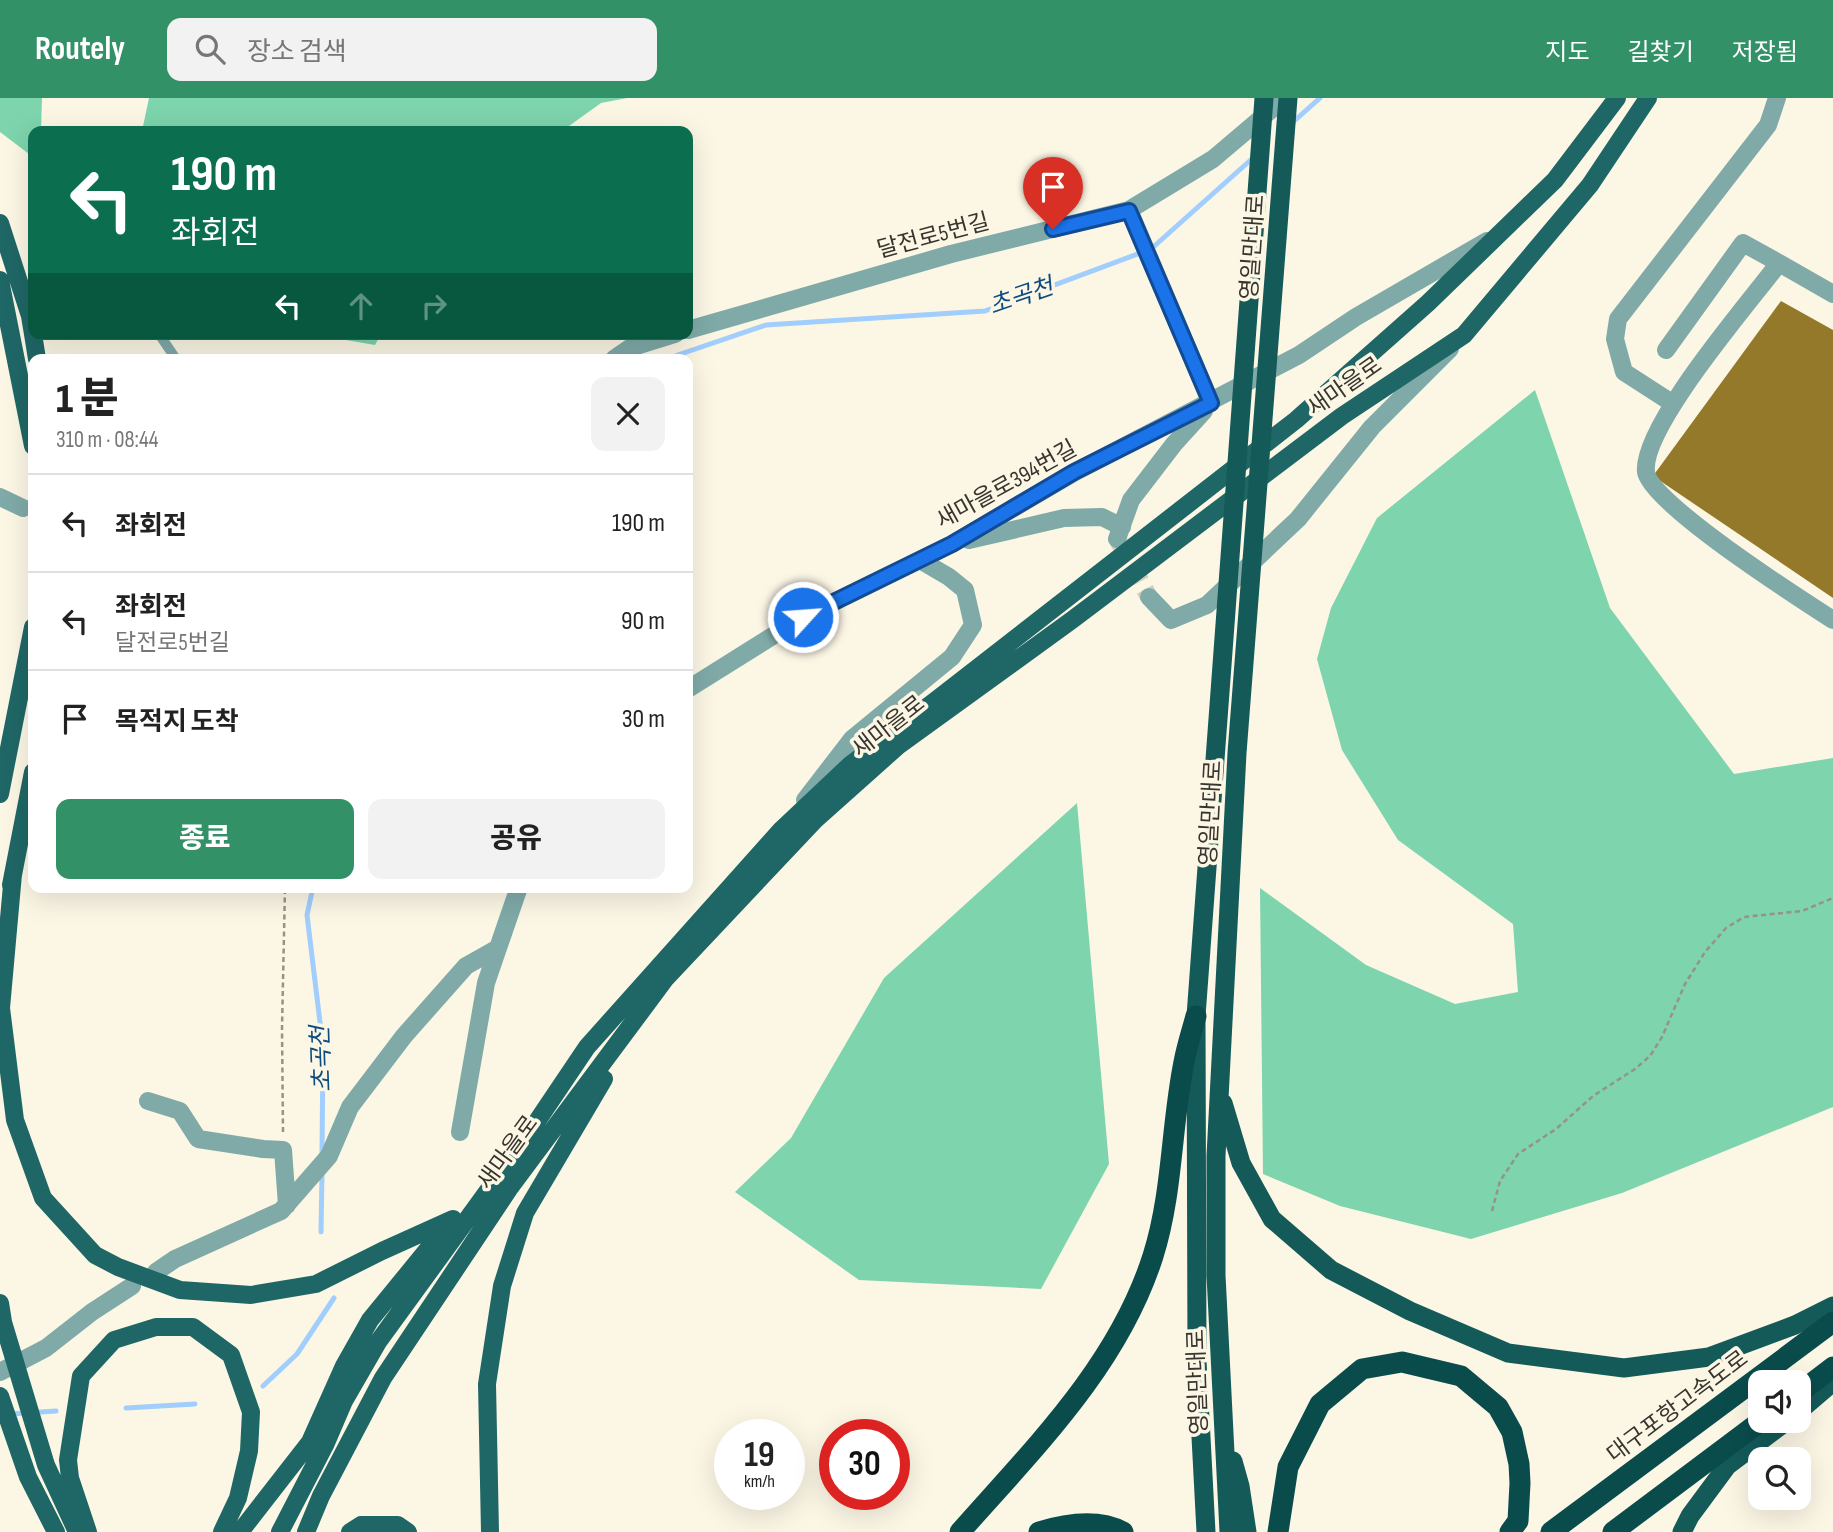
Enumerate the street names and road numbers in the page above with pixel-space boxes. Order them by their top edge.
street label: 영일만대로 [1235,193,1271,301]
street label: 달전로5번길 [874,208,992,264]
street label: 새마을로 [1302,351,1387,423]
street label: 새마을로394번길 [931,435,1082,535]
street label: 새마을로 [847,690,931,764]
street label: 영일만대로 [1194,759,1228,867]
street label: 새마을로 [472,1110,544,1195]
street label: 영일만대로 [1182,1329,1214,1435]
street label: 대구포항고속도로 [1602,1345,1754,1469]

